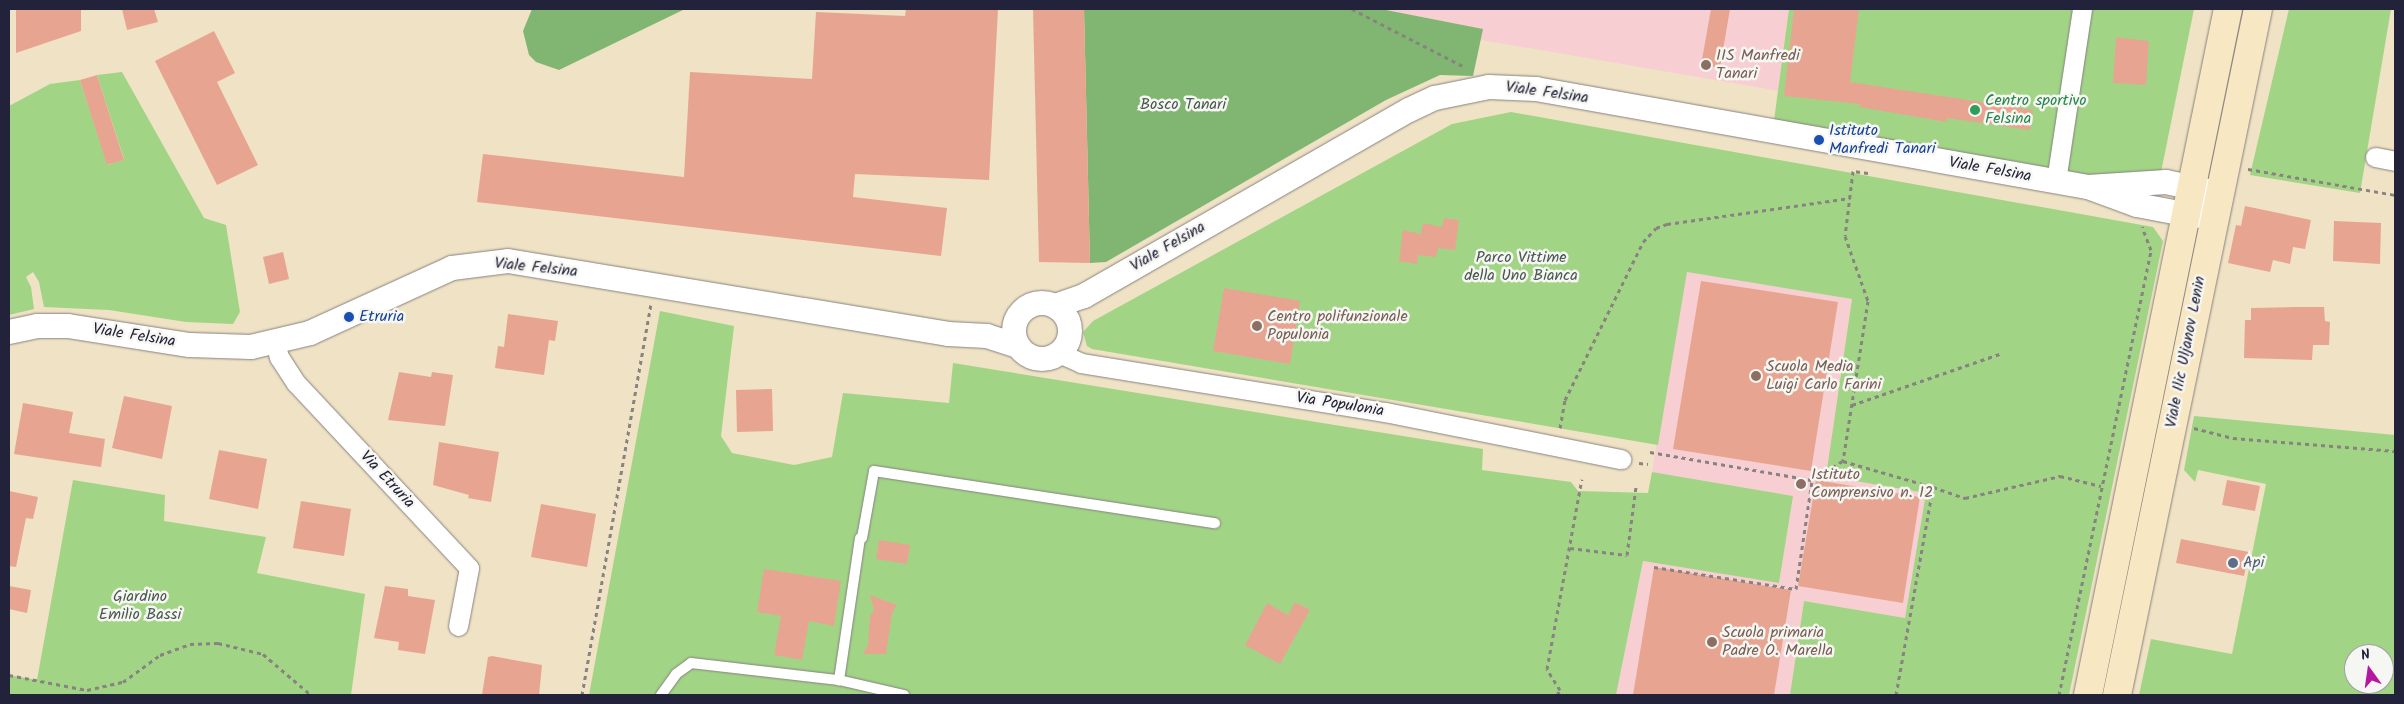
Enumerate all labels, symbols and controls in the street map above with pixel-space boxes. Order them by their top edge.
place label: IIS Manfredi Tanari [1716,46,1800,84]
marker: IIS Manfredi Tanari [1700,59,1712,71]
street label: Viale Felsina [1504,78,1590,108]
place label: Centro sportivo Felsina [1985,91,2086,129]
park label: Bosco Tanari [1140,95,1226,115]
marker: Centro sportivo Felsina [1969,104,1981,116]
place label: Istituto Manfredi Tanari [1829,121,1936,159]
marker: Istituto Manfredi Tanari [1813,134,1825,146]
street label: Viale Felsina [1947,153,2033,187]
street label: Viale Felsina [1127,218,1209,276]
park label: Parco Vittime della Uno Bianca [1464,248,1578,286]
street label: Viale Felsina [493,254,579,282]
street label: Viale Ilic Uljanov Lenin [2162,274,2210,430]
place label: Etruria [359,307,404,327]
place label: Centro polifunzionale Populonia [1267,307,1408,345]
marker: Etruria [343,311,355,323]
street label: Viale Felsina [91,320,177,352]
marker: Centro polifunzionale Populonia [1251,320,1263,332]
place label: Scuola Media Luigi Carlo Farini [1766,357,1881,395]
marker: Scuola Media Luigi Carlo Farini [1750,370,1762,382]
street label: Via Populonia [1295,389,1385,421]
street label: Via Etruria [356,447,418,513]
place label: Istituto Comprensivo n. 12 [1811,465,1933,503]
marker: Istituto Comprensivo n. 12 [1795,478,1807,490]
place label: Api [2243,553,2264,573]
marker: Api [2227,557,2239,569]
park label: Giardino Emilio Bassi [99,587,181,625]
place label: Scuola primaria Padre O. Marella [1722,623,1833,661]
marker: Scuola primaria Padre O. Marella [1706,636,1718,648]
north arrow [2344,644,2394,694]
text: N [2359,644,2373,667]

